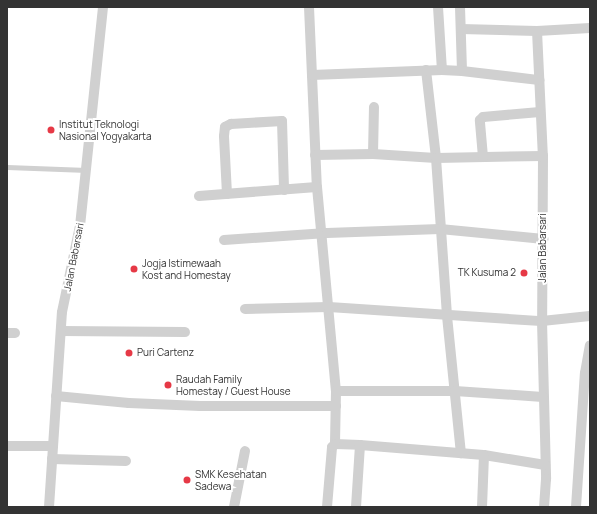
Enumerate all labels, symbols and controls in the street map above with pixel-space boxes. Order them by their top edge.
place label: Institut Teknologi Nasional Yogyakarta [59,118,152,142]
marker: Institut Teknologi Nasional Yogyakarta [46,125,56,135]
street label: Jalan Babarsari [537,213,549,283]
street label: Jalan Babarsari [61,222,87,292]
place label: Jogja Istimewaah Kost and Homestay [142,257,231,280]
marker: Jogja Istimewaah Kost and Homestay [129,264,139,274]
place label: TK Kusuma 2 [458,267,516,279]
marker: TK Kusuma 2 [519,268,529,278]
place label: Puri Cartenz [137,347,194,359]
marker: Puri Cartenz [124,348,134,358]
place label: Raudah Family Homestay / Guest House [176,373,291,396]
marker: Raudah Family Homestay / Guest House [163,380,173,390]
place label: SMK Kesehatan Sadewa [195,468,267,492]
marker: SMK Kesehatan Sadewa [182,475,192,485]

